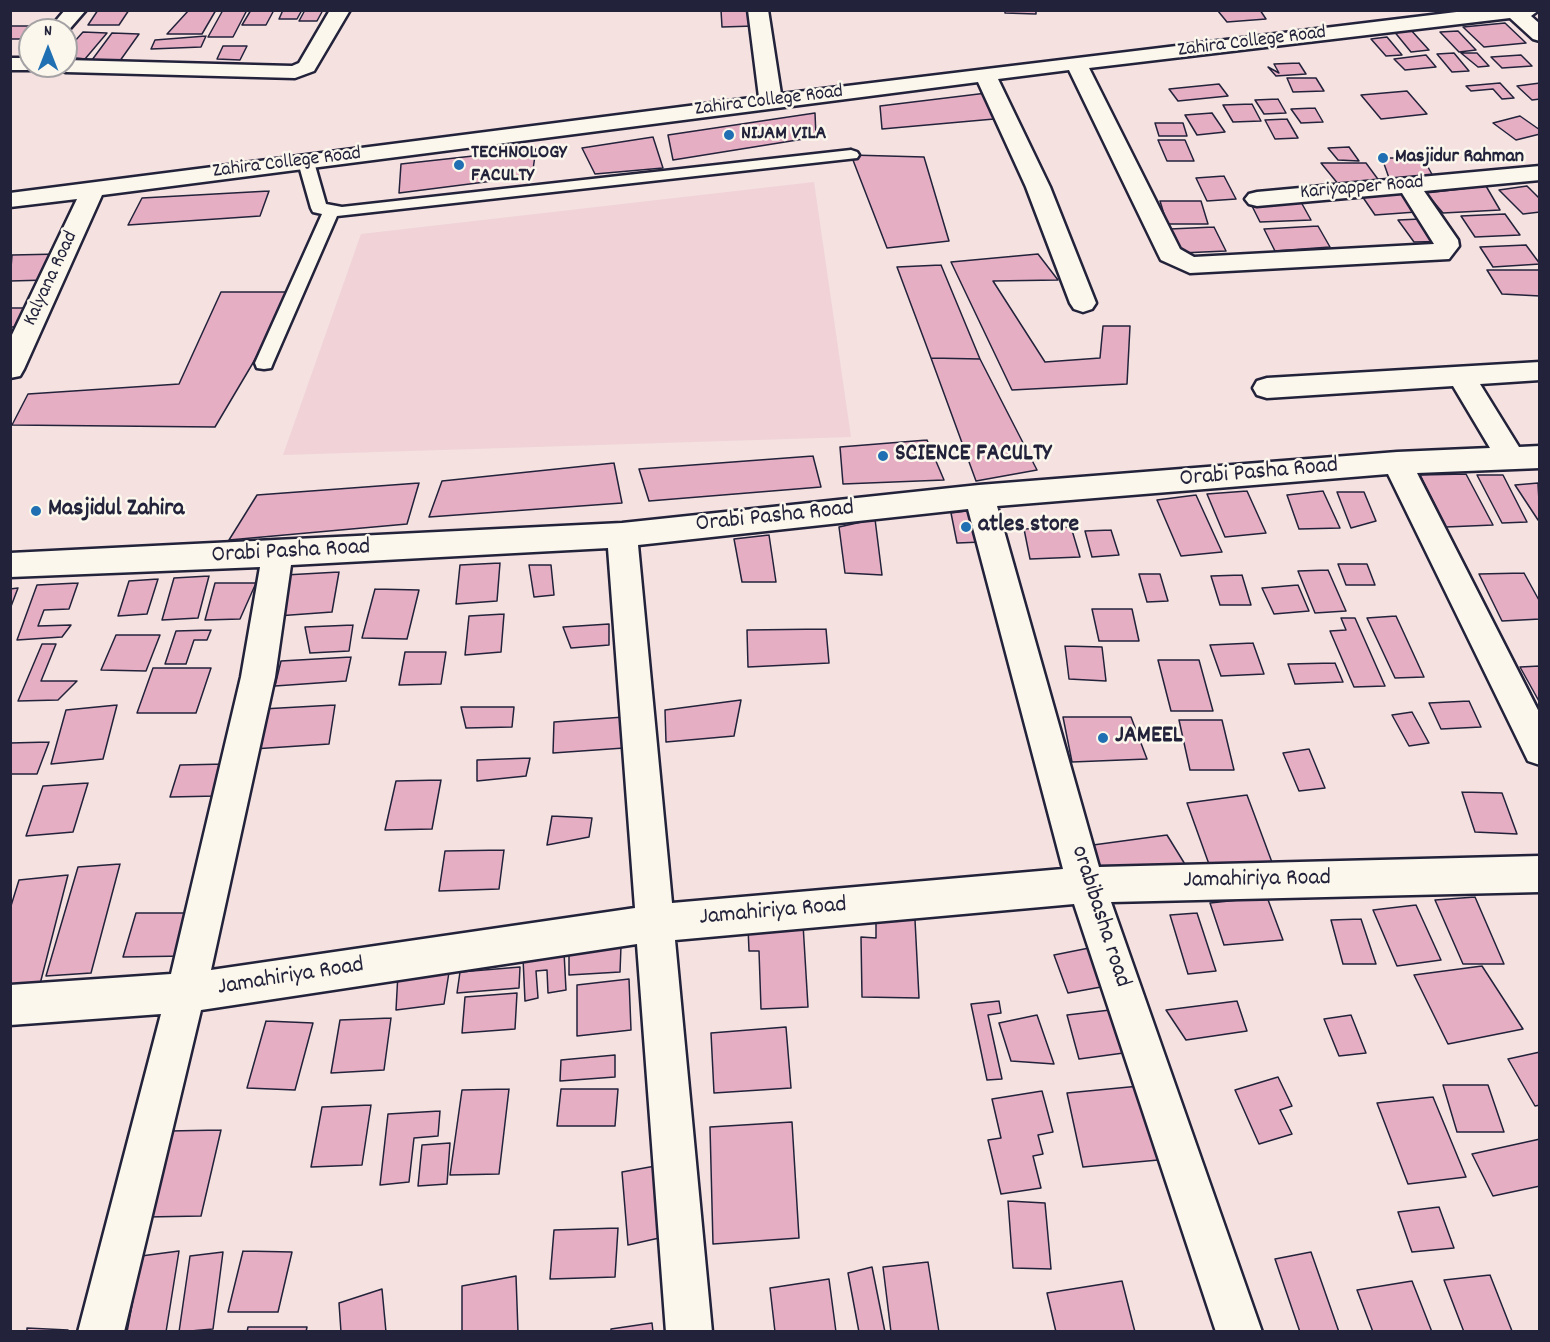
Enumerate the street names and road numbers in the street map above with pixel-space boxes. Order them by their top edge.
street label: Zahira College Road [1177,22,1327,64]
street label: Zahira College Road [694,81,844,123]
street label: Zahira College Road [212,143,362,185]
street label: Kariyapper Road [1299,172,1425,206]
street label: Kalyana Road [20,228,84,330]
street label: Orabi Pasha Road [1178,453,1340,495]
street label: Orabi Pasha Road [694,495,856,541]
street label: Orabi Pasha Road [211,534,371,572]
street label: orabibasha road [1063,843,1135,991]
street label: Jamahiriya Road [1183,865,1331,897]
street label: Jamahiriya Road [698,892,848,934]
street label: Jamahiriya Road [216,952,366,1004]

